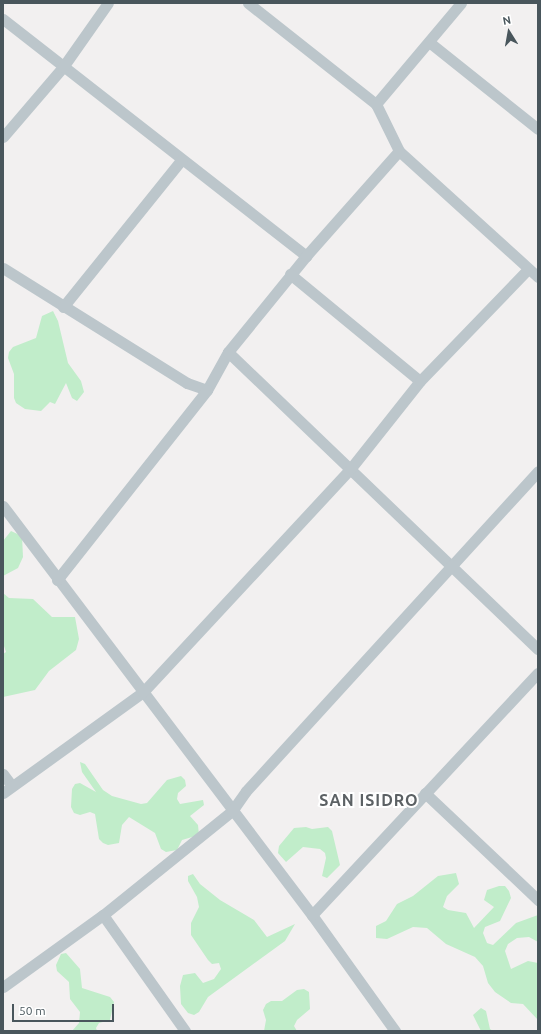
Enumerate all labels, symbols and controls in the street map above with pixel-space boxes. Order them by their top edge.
north arrow [489,12,529,52]
text: N [502,14,512,27]
district label: SAN ISIDRO [319,790,419,810]
scale bar [14,996,116,1022]
text: 50 m [19,1004,46,1017]

